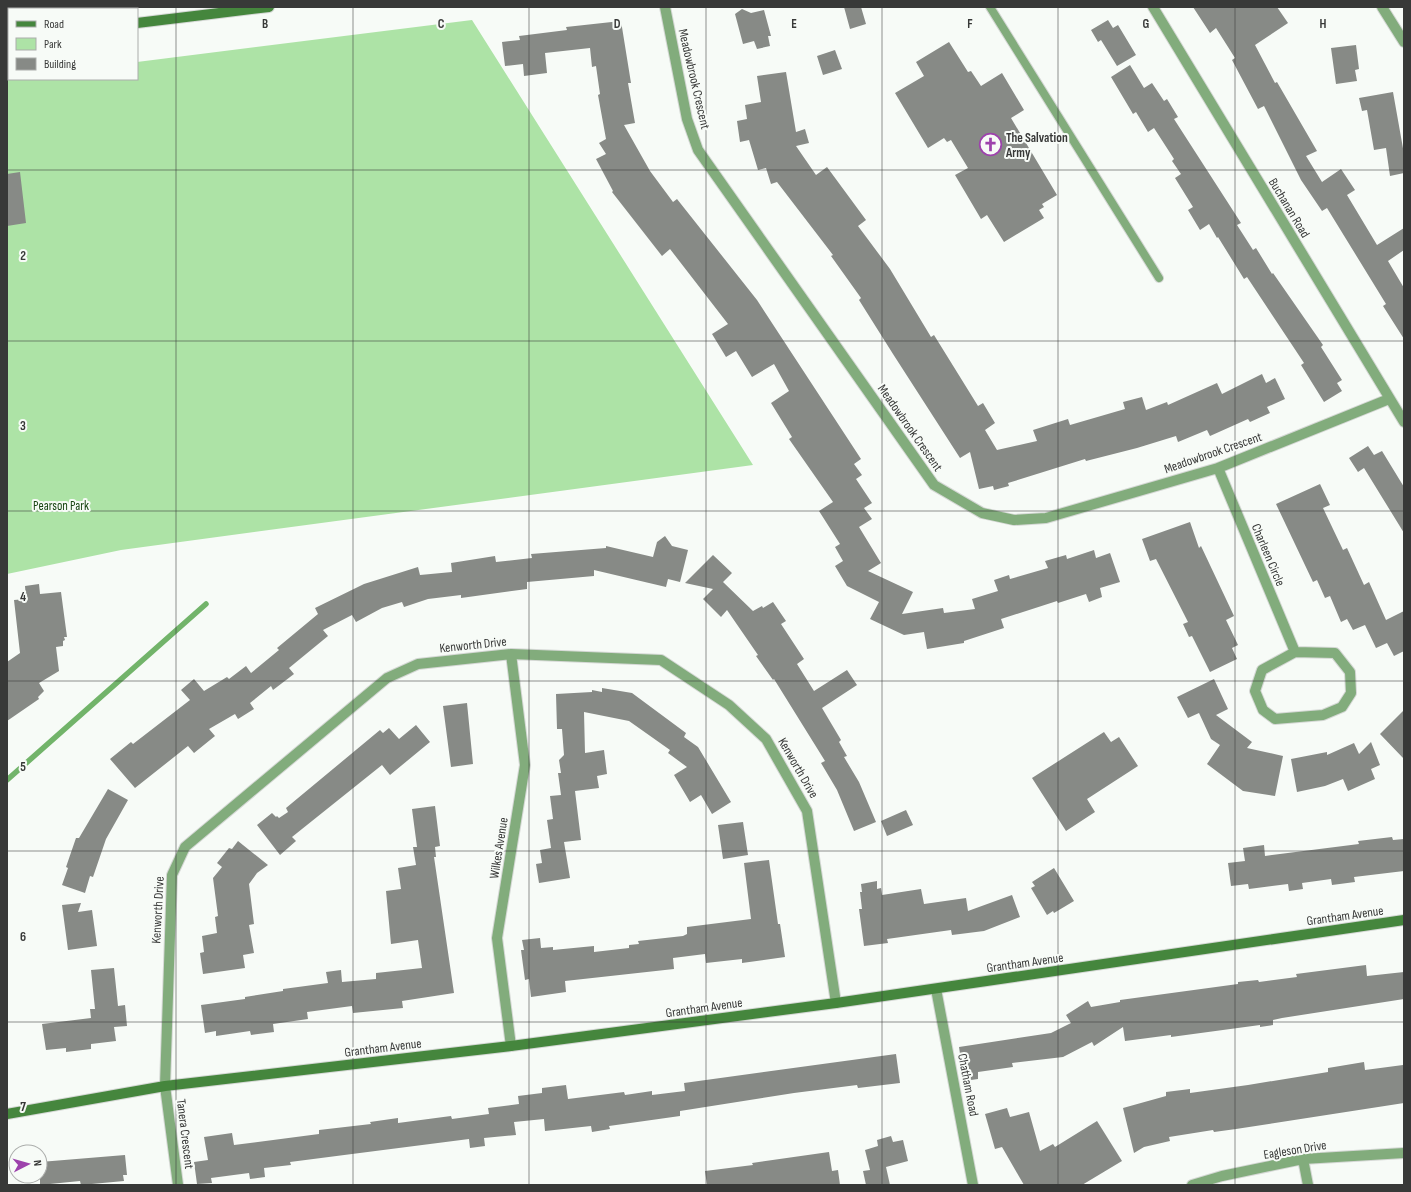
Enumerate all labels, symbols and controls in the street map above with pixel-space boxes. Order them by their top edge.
legend [8,8,138,80]
text: B [262,16,268,32]
text: C [438,16,445,32]
text: D [614,16,621,32]
text: E [791,16,797,32]
text: F [967,16,973,32]
text: G [1143,16,1150,32]
text: H [1320,16,1327,32]
text: Road [44,17,64,32]
street label: Meadowbrook Crescent [675,27,713,131]
text: Park [44,37,62,52]
text: Building [44,57,76,72]
place label: The Salvation Army [1005,130,1068,161]
church icon: The Salvation Army [978,132,1004,158]
street label: Buchanan Road [1265,175,1313,241]
text: 2 [20,248,26,264]
street label: Meadowbrook Crescent [874,381,946,475]
text: 3 [20,418,26,434]
street label: Meadowbrook Crescent [1162,429,1264,477]
park label: Pearson Park [33,498,89,514]
street label: Charleen Circle [1248,521,1288,589]
text: 4 [20,589,26,605]
street label: Kenworth Drive [439,634,507,656]
street label: Kenworth Drive [774,735,822,801]
text: 5 [20,759,26,775]
street label: Wilkes Avenue [486,816,512,880]
street label: Kenworth Drive [148,876,168,944]
street label: Grantham Avenue [1306,903,1384,929]
text: 6 [20,929,26,945]
street label: Grantham Avenue [986,950,1064,976]
street label: Grantham Avenue [665,995,743,1021]
street label: Grantham Avenue [344,1035,422,1061]
street label: Chatham Road [954,1052,982,1118]
street label: Tanera Crescent [173,1098,197,1170]
text: 7 [20,1099,26,1115]
street label: Eagleson Drive [1262,1137,1328,1163]
north arrow [8,1144,48,1184]
text: N [31,1159,44,1167]

